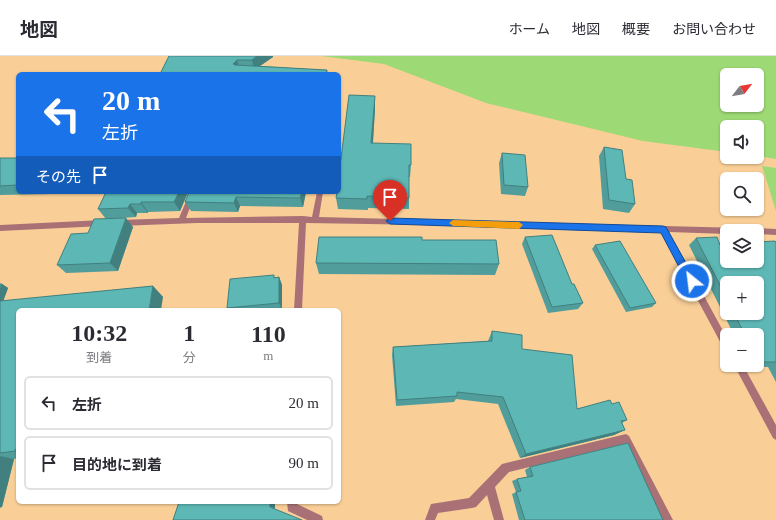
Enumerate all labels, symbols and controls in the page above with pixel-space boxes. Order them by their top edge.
text: 地図 [20,19,58,40]
text: ホーム [508,22,550,37]
text: 地図 [572,22,600,37]
text: 概要 [622,22,650,37]
text: お問い合わせ [672,22,756,37]
north arrow [720,68,764,112]
map controls [720,68,764,372]
text: 20 m [102,85,160,116]
icon: left [36,88,88,140]
button: sound [720,120,764,164]
text: 左折 [102,123,138,143]
icon: arrive [89,164,111,186]
text: その先 [36,169,81,185]
button: search [720,172,764,216]
pin [373,180,407,221]
icon: arrive [379,186,401,208]
button: layers [720,224,764,268]
position arrow [671,260,713,302]
button: + [720,276,764,320]
text: 10:32 [71,320,127,346]
text: 1 [183,320,195,346]
text: 110 [251,321,286,347]
button: − [720,328,764,372]
text: m [263,348,273,363]
text: 到着 [86,350,112,365]
text: 分 [183,350,196,365]
icon: left [38,392,60,414]
text: 20 m [289,395,319,411]
text: 左折 [72,397,102,413]
icon: arrive [38,452,60,474]
text: 90 m [289,455,319,471]
text: 目的地に到着 [72,457,162,473]

